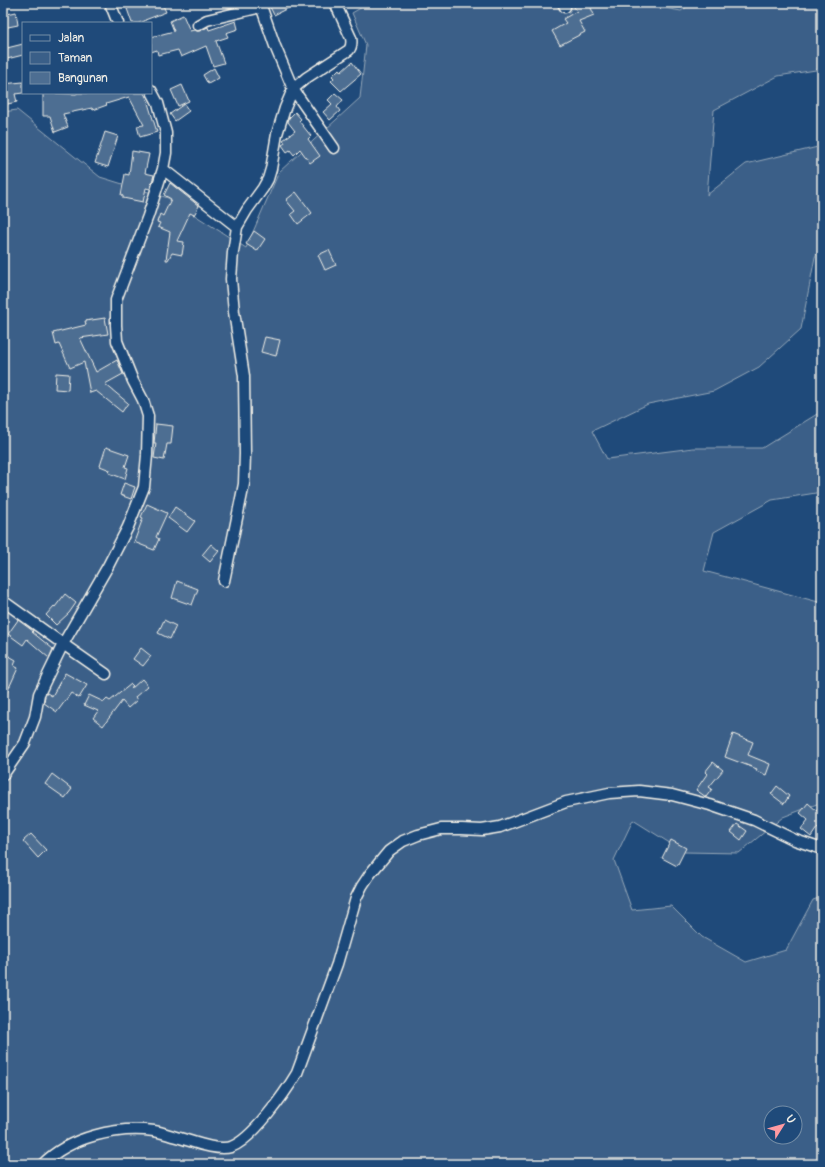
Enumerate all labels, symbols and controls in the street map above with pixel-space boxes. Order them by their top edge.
legend [22,22,152,94]
text: Jalan [58,31,84,46]
text: Taman [58,51,92,66]
text: Bangunan [58,71,108,86]
north arrow [763,1105,803,1145]
text: U [783,1112,798,1126]

